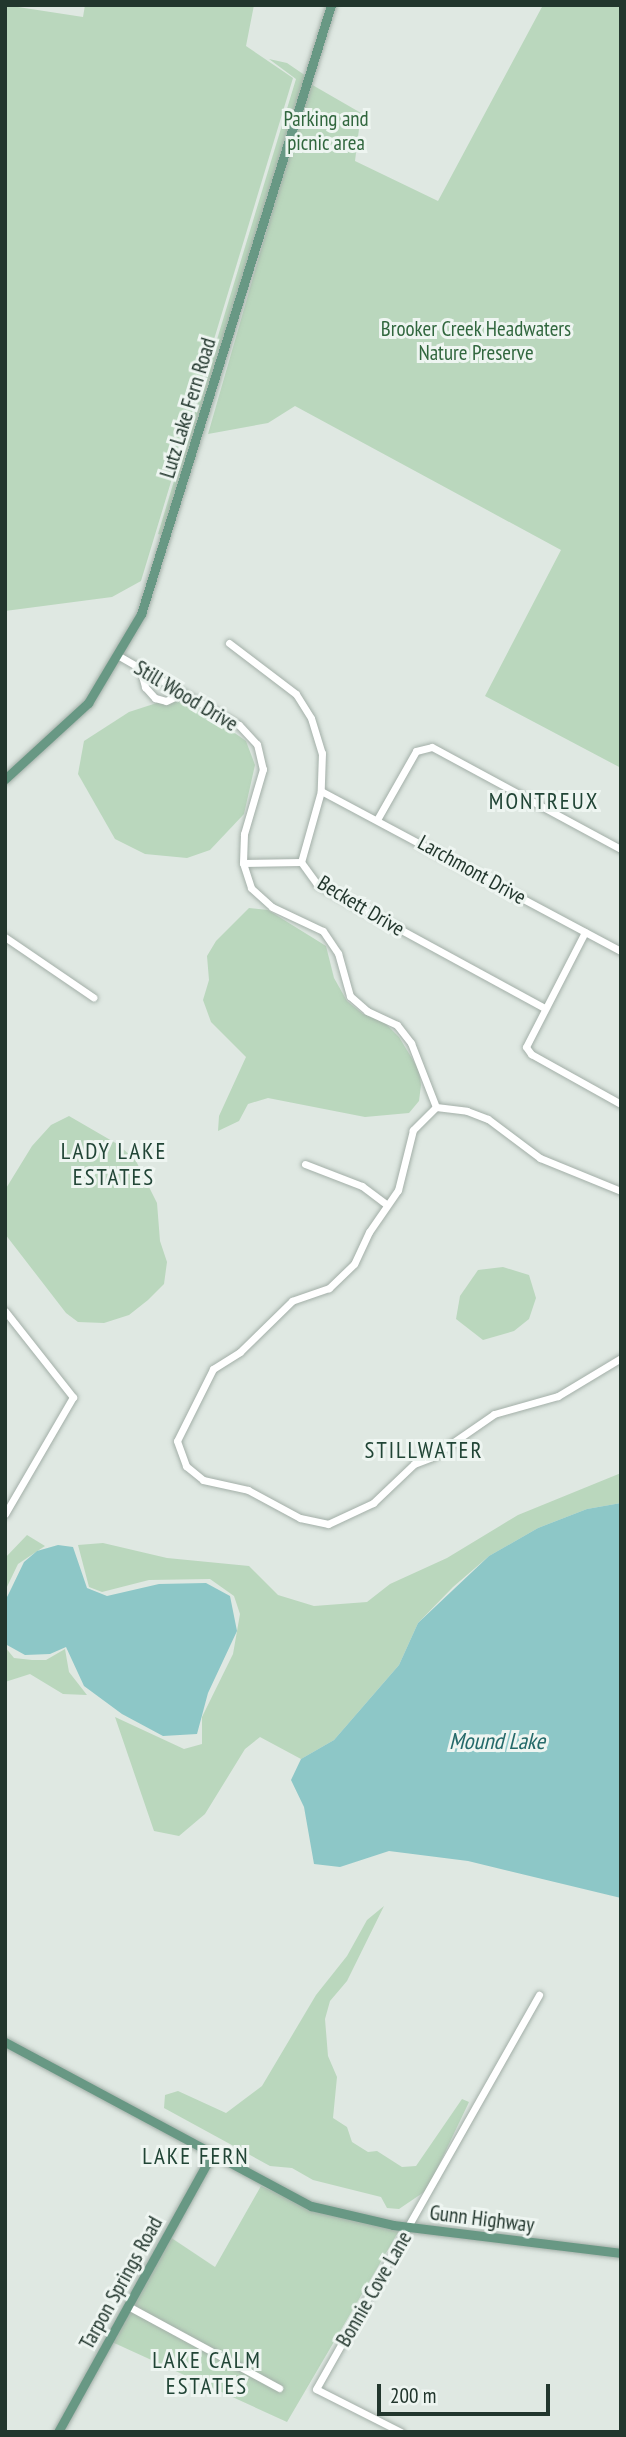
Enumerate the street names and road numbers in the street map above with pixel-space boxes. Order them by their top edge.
street label: Lutz Lake Fern Road [155,335,221,481]
street label: Still Wood Drive [129,655,243,737]
street label: Larchmont Drive [414,830,530,910]
street label: Beckett Drive [313,870,409,942]
street label: Gunn Highway [428,2200,536,2238]
street label: Tarpon Springs Road [74,2212,168,2354]
street label: Bonnie Cove Lane [331,2227,417,2351]

